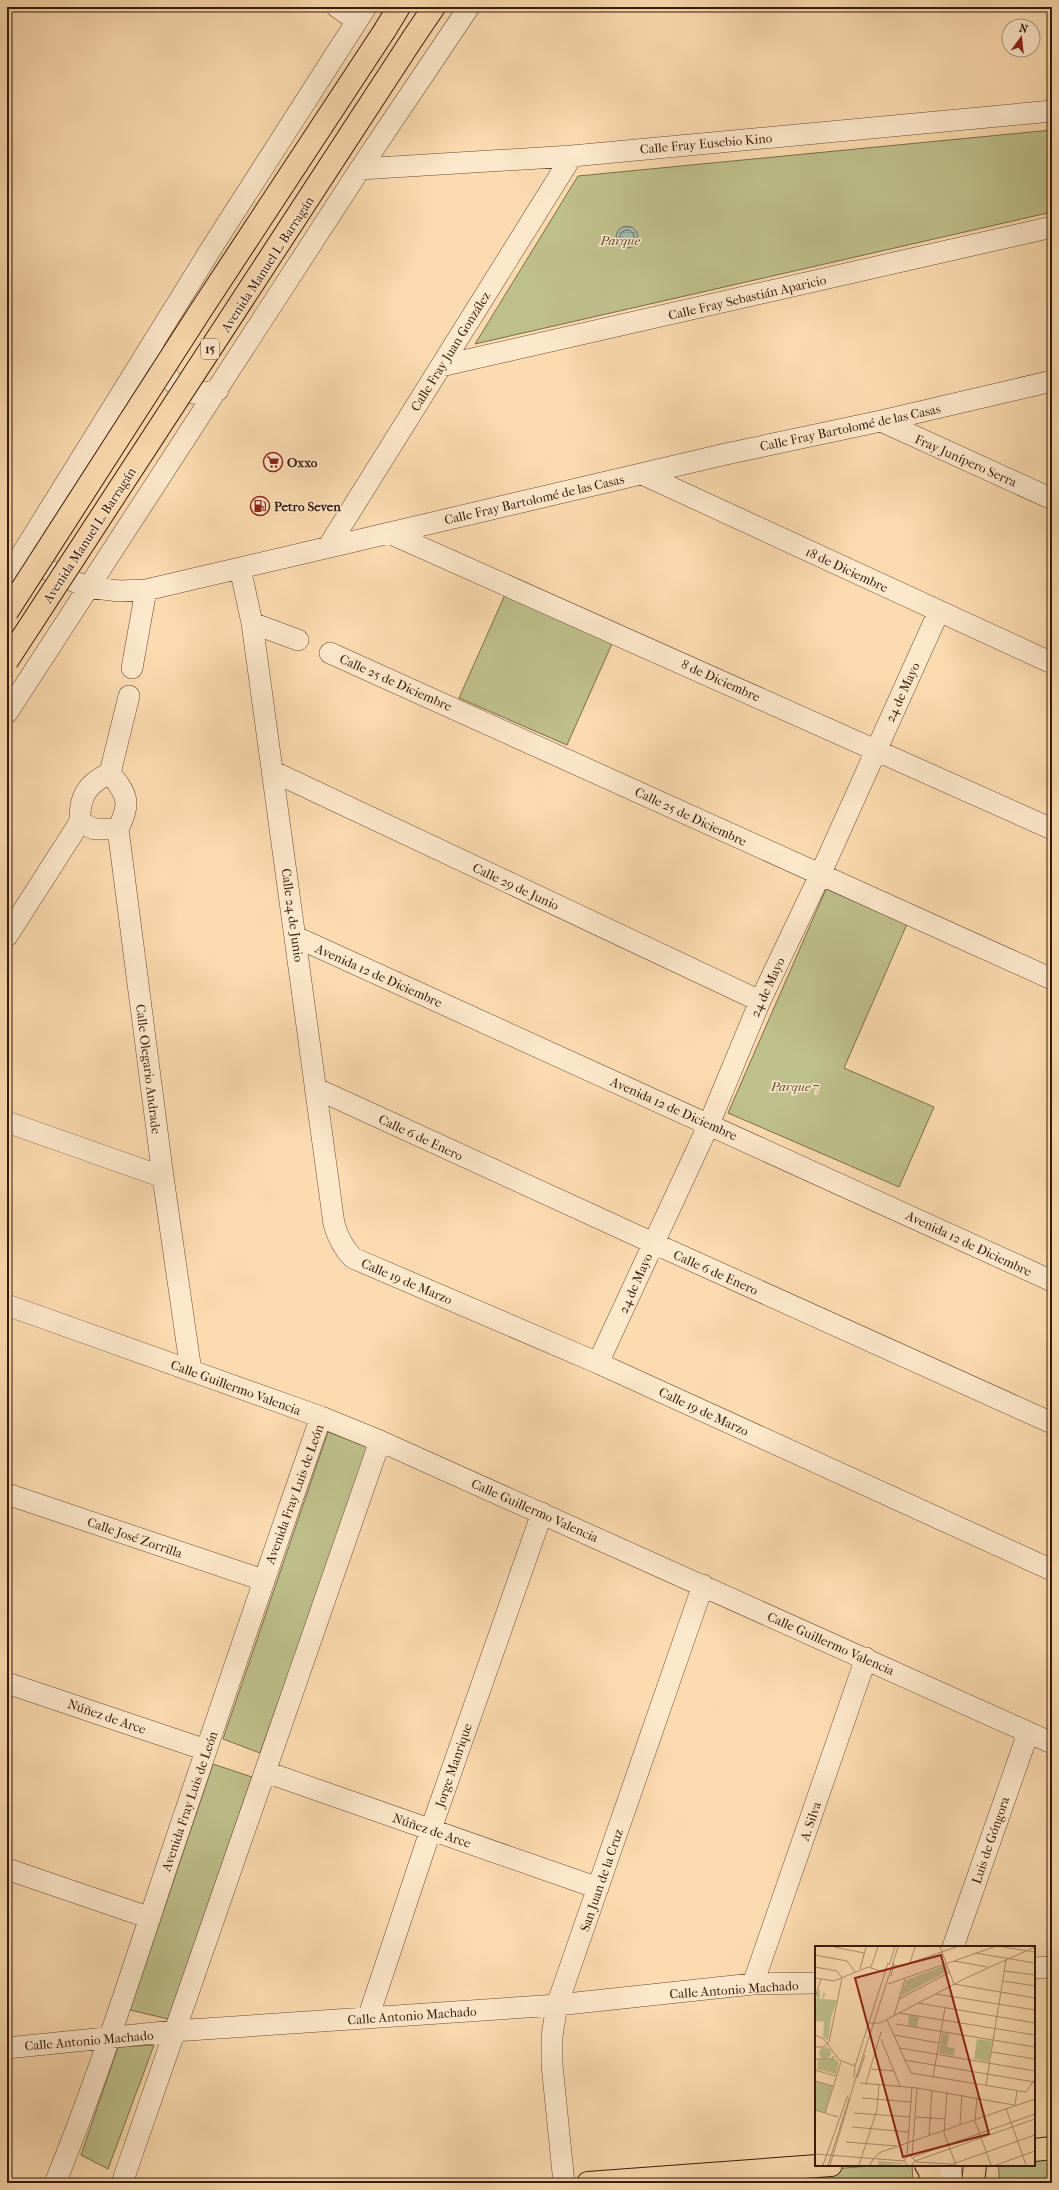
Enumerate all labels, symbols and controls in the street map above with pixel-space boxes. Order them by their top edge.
north arrow [1001,18,1041,58]
text: N [1018,21,1030,36]
street label: Calle Fray Eusebio Kino [639,130,773,157]
street label: Avenida Manuel L. Barragán [217,193,317,336]
park label: Parque [599,233,640,248]
street label: Calle Fray Sebastián Aparicio [667,272,828,323]
street label: Calle Fray Juan González [407,288,494,414]
road number: 15 [201,339,219,359]
street label: Calle Fray Bartolomé de las Casas [758,401,942,454]
street label: Fray Junípero Serra [913,431,1020,490]
supermarket icon: Oxxo [262,451,284,473]
place label: Oxxo [287,455,318,470]
street label: Avenida Manuel L. Barragán [39,464,139,607]
street label: Calle Fray Bartolomé de las Casas [443,471,626,528]
fuel station icon: Petro Seven [249,495,271,517]
place label: Petro Seven [274,499,341,514]
street label: 18 de Diciembre [803,544,891,595]
street label: Calle 25 de Diciembre [337,651,455,714]
street label: 8 de Diciembre [679,656,763,705]
street label: 24 de Mayo [882,659,923,725]
street label: Calle 25 de Diciembre [633,784,749,849]
street label: Calle 29 de Junio [470,860,562,913]
street label: Calle 24 de Junio [279,867,307,963]
street label: Avenida 12 de Diciembre [312,940,445,1010]
street label: 24 de Mayo [747,954,788,1020]
street label: Calle Olegario Andrade [133,1003,164,1136]
street label: Avenida 12 de Diciembre [607,1073,740,1143]
park label: Parque 7 [770,1079,819,1094]
street label: Calle 6 de Enero [376,1111,466,1164]
street label: Avenida 12 de Diciembre [902,1207,1035,1280]
street label: Calle 6 de Enero [671,1247,761,1298]
street label: 24 de Mayo [616,1250,656,1316]
street label: Calle 19 de Marzo [359,1256,455,1308]
street label: Calle Guillermo Valencia [169,1357,304,1418]
street label: Calle 19 de Marzo [656,1384,751,1439]
street label: Avenida Fray Luis de León [262,1422,327,1567]
street label: Calle Guillermo Valencia [469,1476,601,1546]
street label: Calle José Zorrilla [85,1514,185,1561]
street label: Calle Guillermo Valencia [765,1609,897,1679]
street label: Núñez de Arce [66,1696,148,1737]
street label: Jorge Manrique [432,1721,475,1810]
street label: Avenida Fray Luis de León [158,1729,221,1874]
street label: Luis de Góngora [969,1794,1013,1886]
street label: A. Silva [797,1799,824,1844]
street label: Núñez de Arce [391,1810,473,1851]
street label: San Juan de la Cruz [577,1827,626,1933]
inset map [815,1946,1035,2166]
street label: Calle Antonio Machado [669,1977,799,2001]
street label: Calle Antonio Machado [347,2003,477,2027]
street label: Calle Antonio Machado [24,2027,155,2054]

